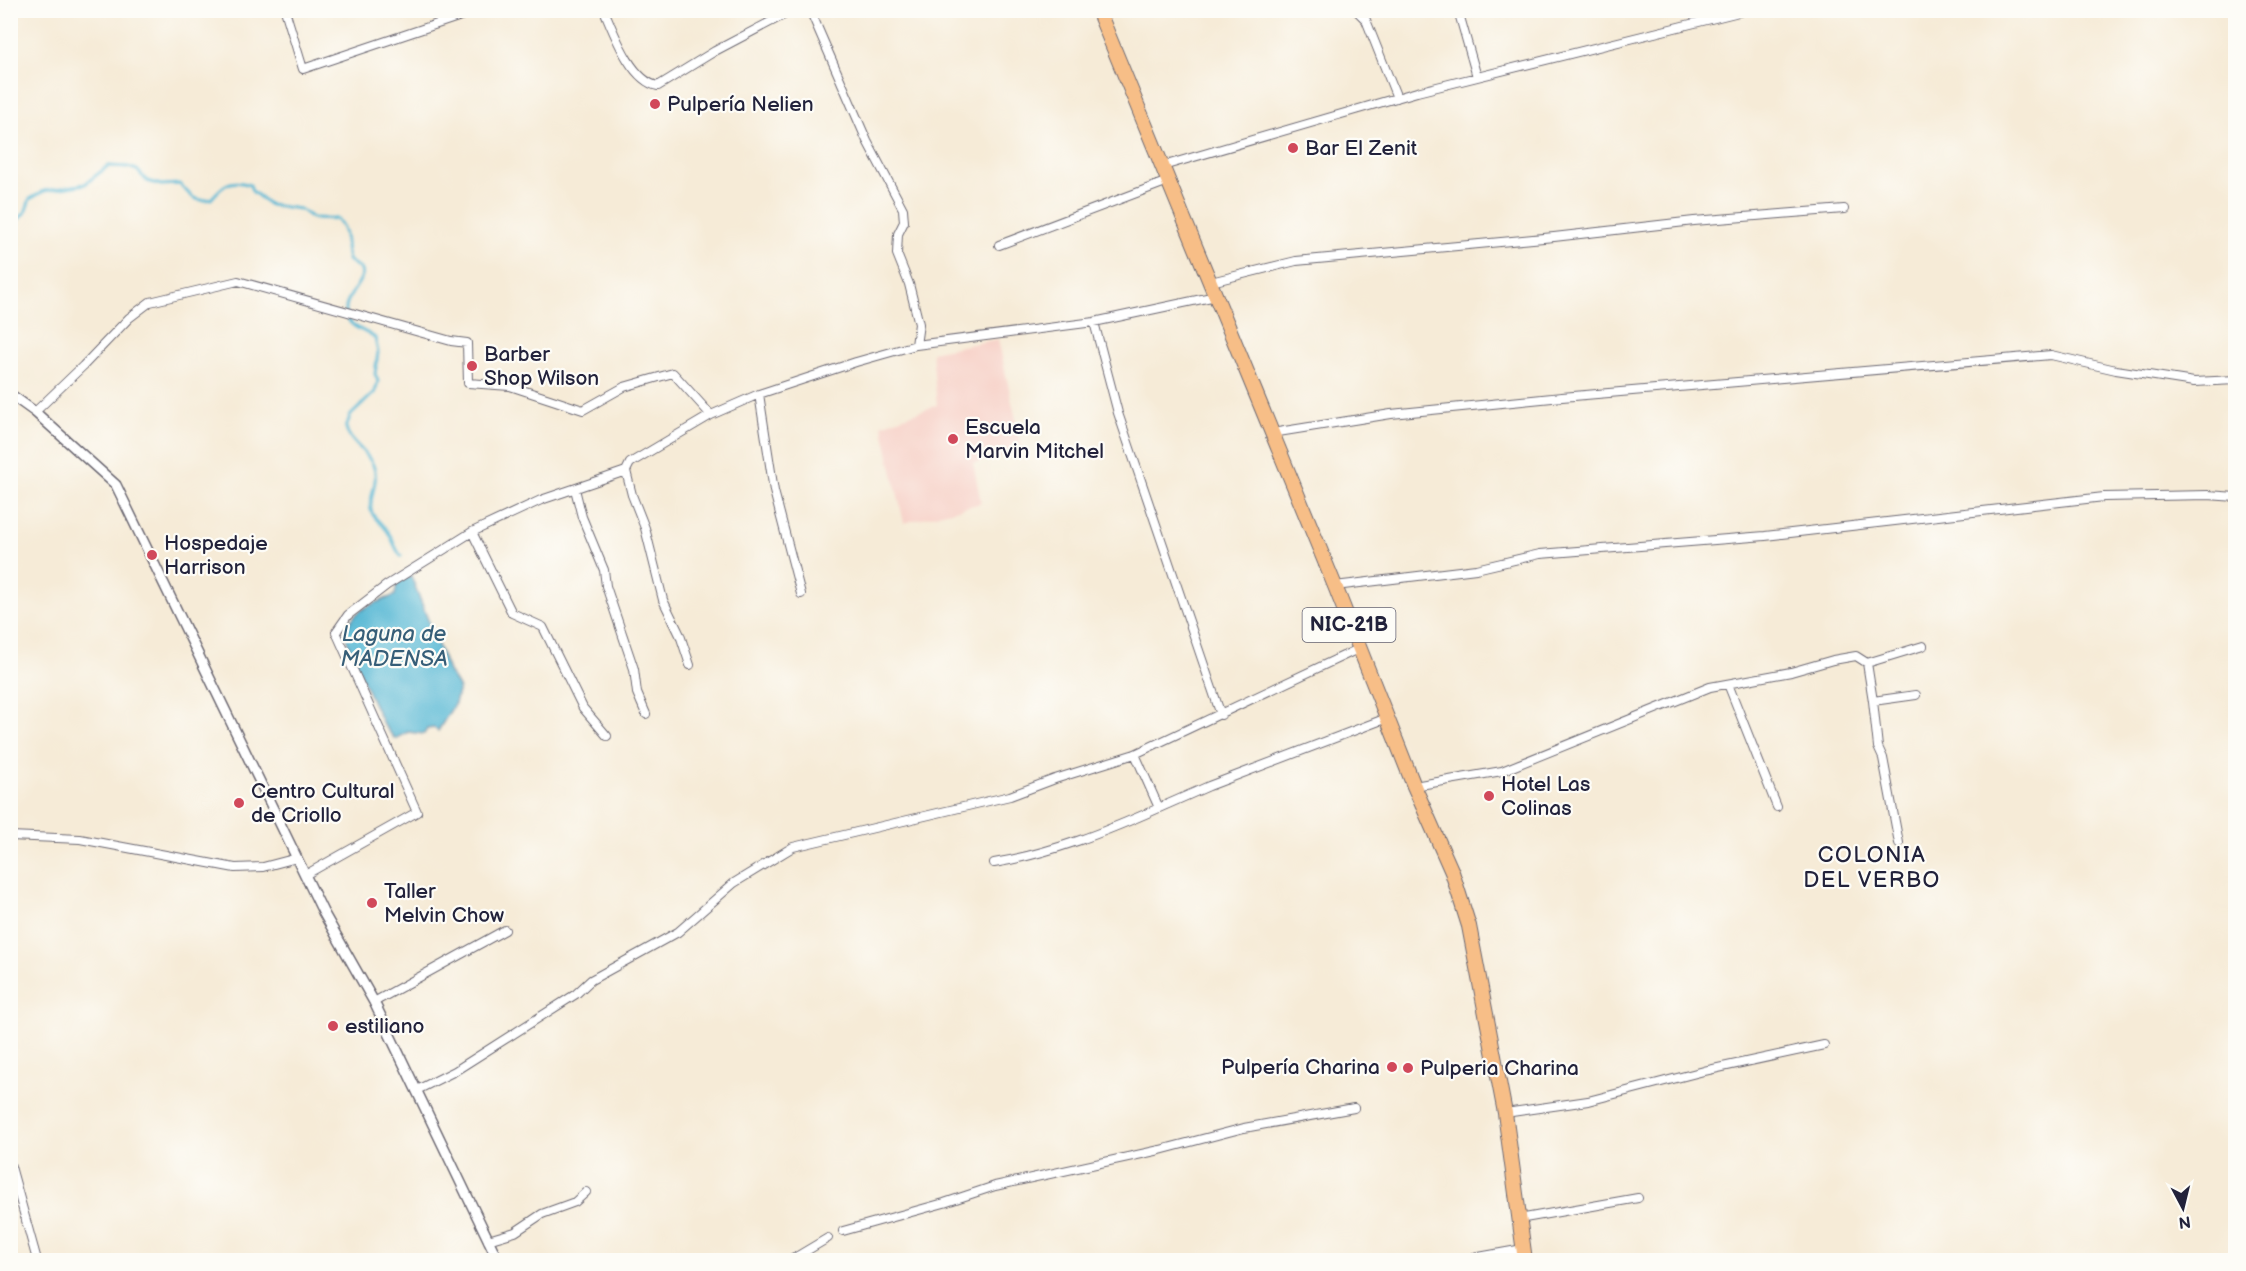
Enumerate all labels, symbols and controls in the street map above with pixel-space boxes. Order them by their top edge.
place label: Pulpería Nelien [667,92,813,117]
marker: Pulpería Nelien [648,97,662,111]
place label: Bar El Zenit [1305,136,1418,161]
marker: Bar El Zenit [1286,141,1300,155]
place label: Barber Shop Wilson [484,342,599,391]
marker: Barber Shop Wilson [465,359,479,373]
place label: Escuela Marvin Mitchel [965,415,1104,464]
marker: Escuela Marvin Mitchel [946,432,960,446]
place label: Hospedaje Harrison [164,531,268,580]
marker: Hospedaje Harrison [145,548,159,562]
road number: NIC-21B [1302,608,1396,642]
water label: Laguna de MADENSA [340,621,448,673]
place label: Hotel Las Colinas [1501,772,1590,821]
place label: Centro Cultural de Criollo [251,779,395,828]
marker: Hotel Las Colinas [1482,789,1496,803]
marker: Centro Cultural de Criollo [232,796,246,810]
district label: COLONIA DEL VERBO [1803,842,1941,894]
place label: Taller Melvin Chow [384,879,504,928]
marker: Taller Melvin Chow [365,896,379,910]
place label: estiliano [345,1014,425,1039]
marker: estiliano [326,1019,340,1033]
place label: Pulpería Charina [1221,1055,1380,1080]
place label: Pulperia Charina [1420,1056,1579,1081]
marker: Pulpería Charina [1385,1060,1399,1074]
marker: Pulperia Charina [1401,1061,1415,1075]
north arrow [2153,1178,2213,1238]
text: N [2178,1211,2192,1232]

